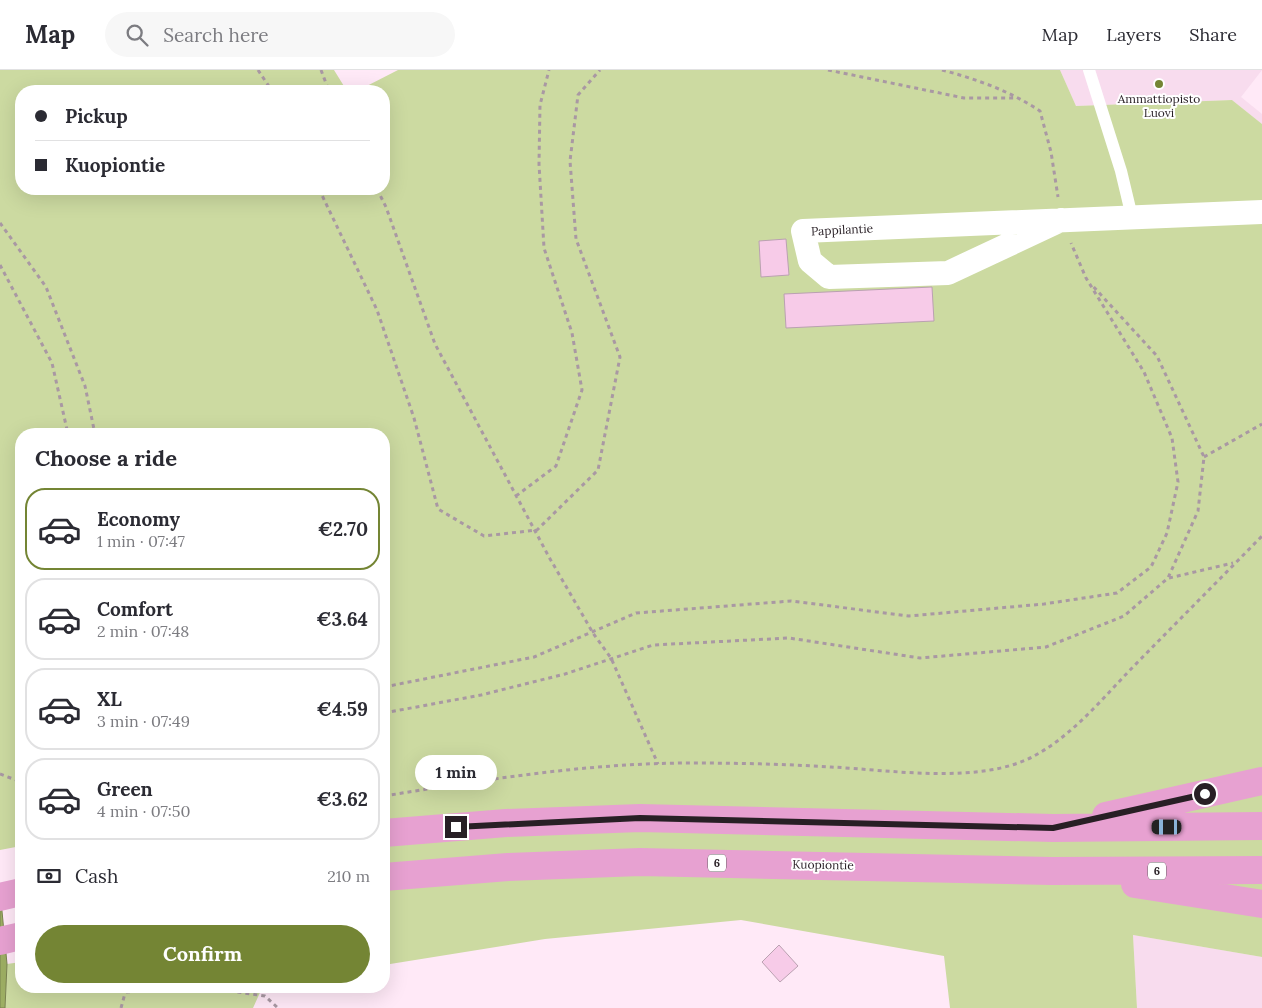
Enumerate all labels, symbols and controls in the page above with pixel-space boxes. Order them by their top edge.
search box [105,12,455,57]
text: Map [25,19,75,50]
icon: search [123,21,151,49]
text: Search here [163,23,269,47]
text: Map [1042,23,1078,46]
text: Layers [1106,23,1161,46]
text: Share [1189,23,1237,46]
marker: Ammattiopisto Luovi [1153,78,1165,90]
place label: Ammattiopisto Luovi [1117,91,1200,120]
text: Pickup [65,104,128,128]
text: Kuopiontie [65,153,165,177]
street label: Pappilantie [811,220,874,239]
text: Choose a ride [35,444,177,472]
icon: car [37,507,82,552]
text: Economy [97,507,180,531]
text: €2.70 [318,517,368,541]
text: 1 min · 07:47 [97,531,185,551]
icon: car [37,597,82,642]
text: Comfort [97,597,173,621]
text: €3.64 [316,607,368,631]
text: 2 min · 07:48 [97,621,189,641]
icon: car [37,687,82,732]
text: XL [97,687,122,711]
text: €4.59 [317,697,368,721]
text: 3 min · 07:49 [97,711,190,731]
callout: 1 min [415,754,497,790]
text: 1 min [436,762,476,782]
icon: car [37,777,82,822]
text: Green [97,777,153,801]
route start [1194,783,1216,805]
text: €3.62 [317,787,368,811]
text: 4 min · 07:50 [97,801,190,821]
route end [445,816,467,838]
car [1152,820,1182,835]
road number: 6 [708,854,726,871]
street label: Kuopiontie [792,856,854,873]
icon: cash [35,862,63,890]
road number: 6 [1148,862,1166,879]
text: Cash [75,864,118,888]
text: 210 m [327,866,370,886]
button: Confirm [35,925,370,983]

